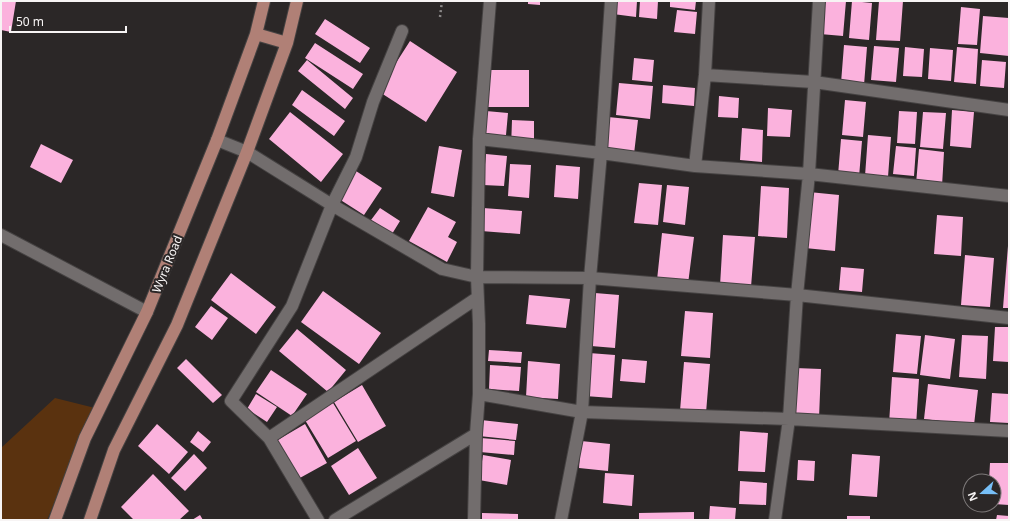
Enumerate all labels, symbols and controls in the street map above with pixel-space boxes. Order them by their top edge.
scale bar [10,8,126,34]
text: 50 m [16,13,44,30]
street label: Wyra Road [148,233,186,295]
north arrow [962,473,1002,513]
text: N [964,490,981,504]

